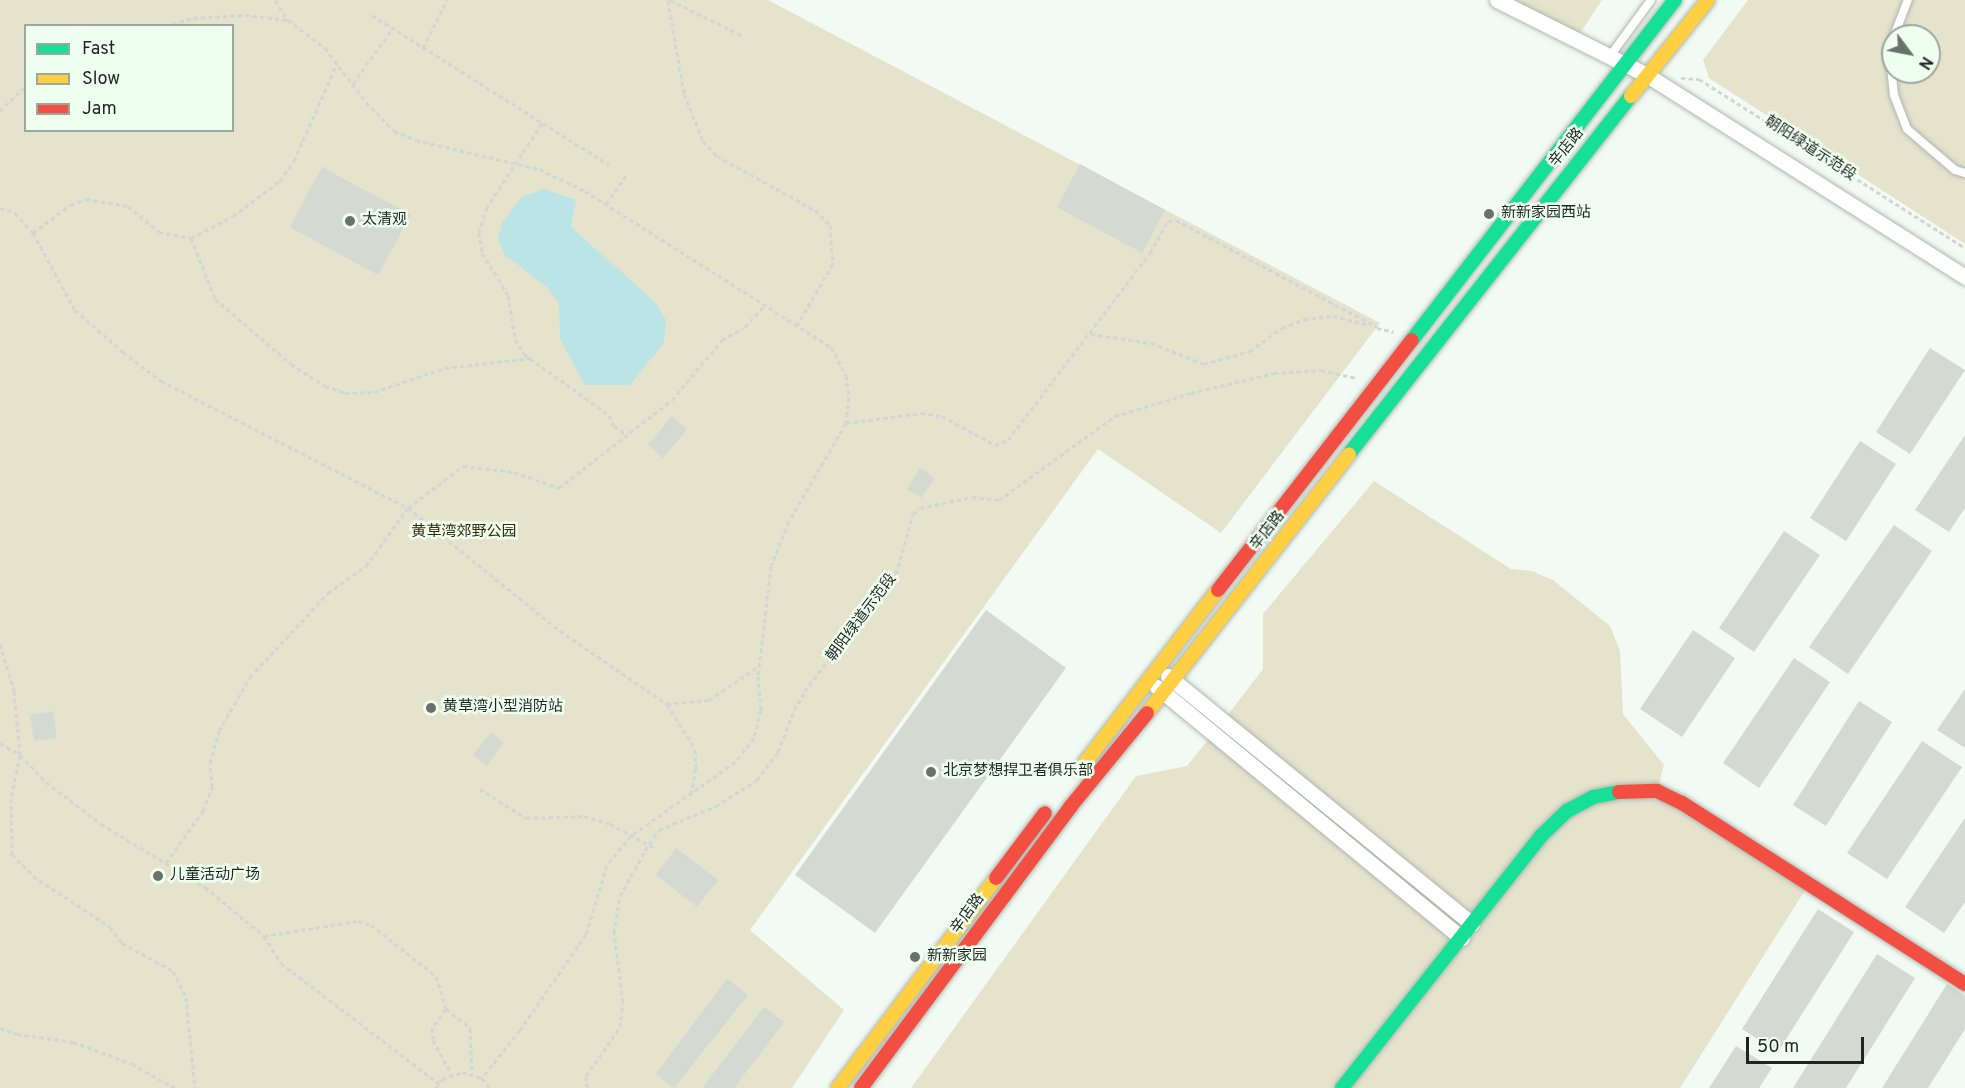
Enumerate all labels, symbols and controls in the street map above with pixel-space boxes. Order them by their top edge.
legend [24,24,234,132]
north arrow [1881,24,1941,84]
text: Fast [82,38,115,61]
text: N [1913,52,1936,73]
text: Slow [82,68,120,91]
text: Jam [82,98,117,121]
street label: 朝阳绿道示范段 [1761,113,1859,185]
street label: 辛店路 [1546,125,1588,171]
place label: 新新家园西站 [1501,205,1591,223]
marker: 新新家园西站 [1482,207,1496,221]
place label: 太清观 [362,212,407,230]
marker: 太清观 [343,214,357,228]
street label: 辛店路 [1247,508,1289,554]
park label: 黄草湾郊野公园 [412,524,516,542]
street label: 朝阳绿道示范段 [823,571,901,665]
place label: 黄草湾小型消防站 [443,699,563,717]
marker: 黄草湾小型消防站 [424,701,438,715]
place label: 北京梦想捍卫者俱乐部 [943,763,1093,781]
marker: 北京梦想捍卫者俱乐部 [924,765,938,779]
place label: 儿童活动广场 [170,867,260,885]
marker: 儿童活动广场 [151,869,165,883]
street label: 辛店路 [947,891,989,937]
place label: 新新家园 [927,948,987,966]
marker: 新新家园 [908,950,922,964]
scale bar [1749,1025,1868,1063]
text: 50 m [1757,1036,1799,1059]

